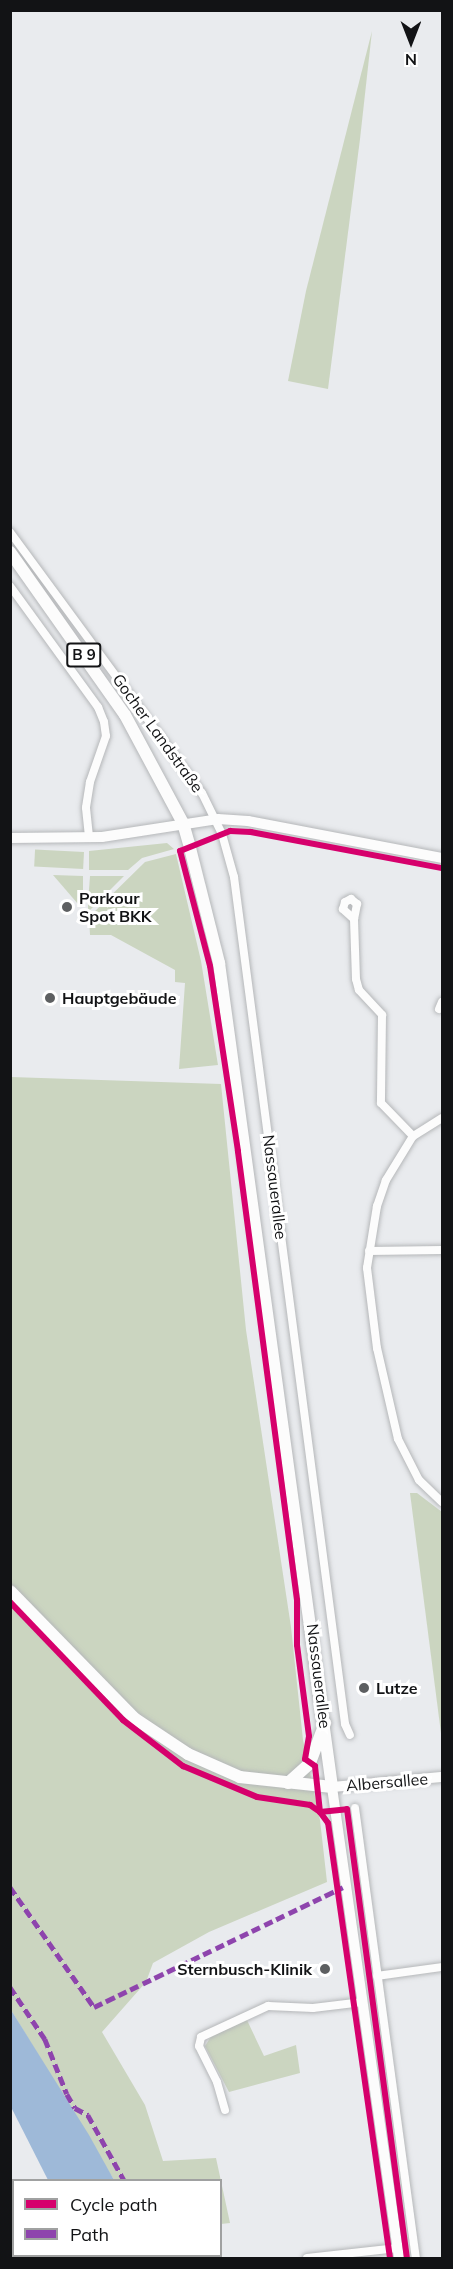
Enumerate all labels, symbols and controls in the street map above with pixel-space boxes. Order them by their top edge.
north arrow [381,12,441,72]
text: N [405,50,417,70]
road number: B 9 [66,643,102,667]
street label: Gocher Landstraße [109,670,207,796]
place label: Parkour Spot BKK [79,888,151,926]
marker: Parkour Spot BKK [60,900,74,914]
place label: Hauptgebäude [62,988,176,1008]
marker: Hauptgebäude [43,991,57,1005]
street label: Nassauerallee [259,1134,291,1240]
street label: Nassauerallee [303,1623,335,1729]
place label: Lutze [376,1678,417,1698]
marker: Lutze [357,1681,371,1695]
street label: Albersallee [345,1769,429,1795]
place label: Sternbusch-Klinik [177,1959,312,1979]
marker: Sternbusch-Klinik [316,1960,334,1978]
legend [12,2179,222,2257]
text: Cycle path [70,2193,157,2216]
text: Path [70,2223,109,2246]

